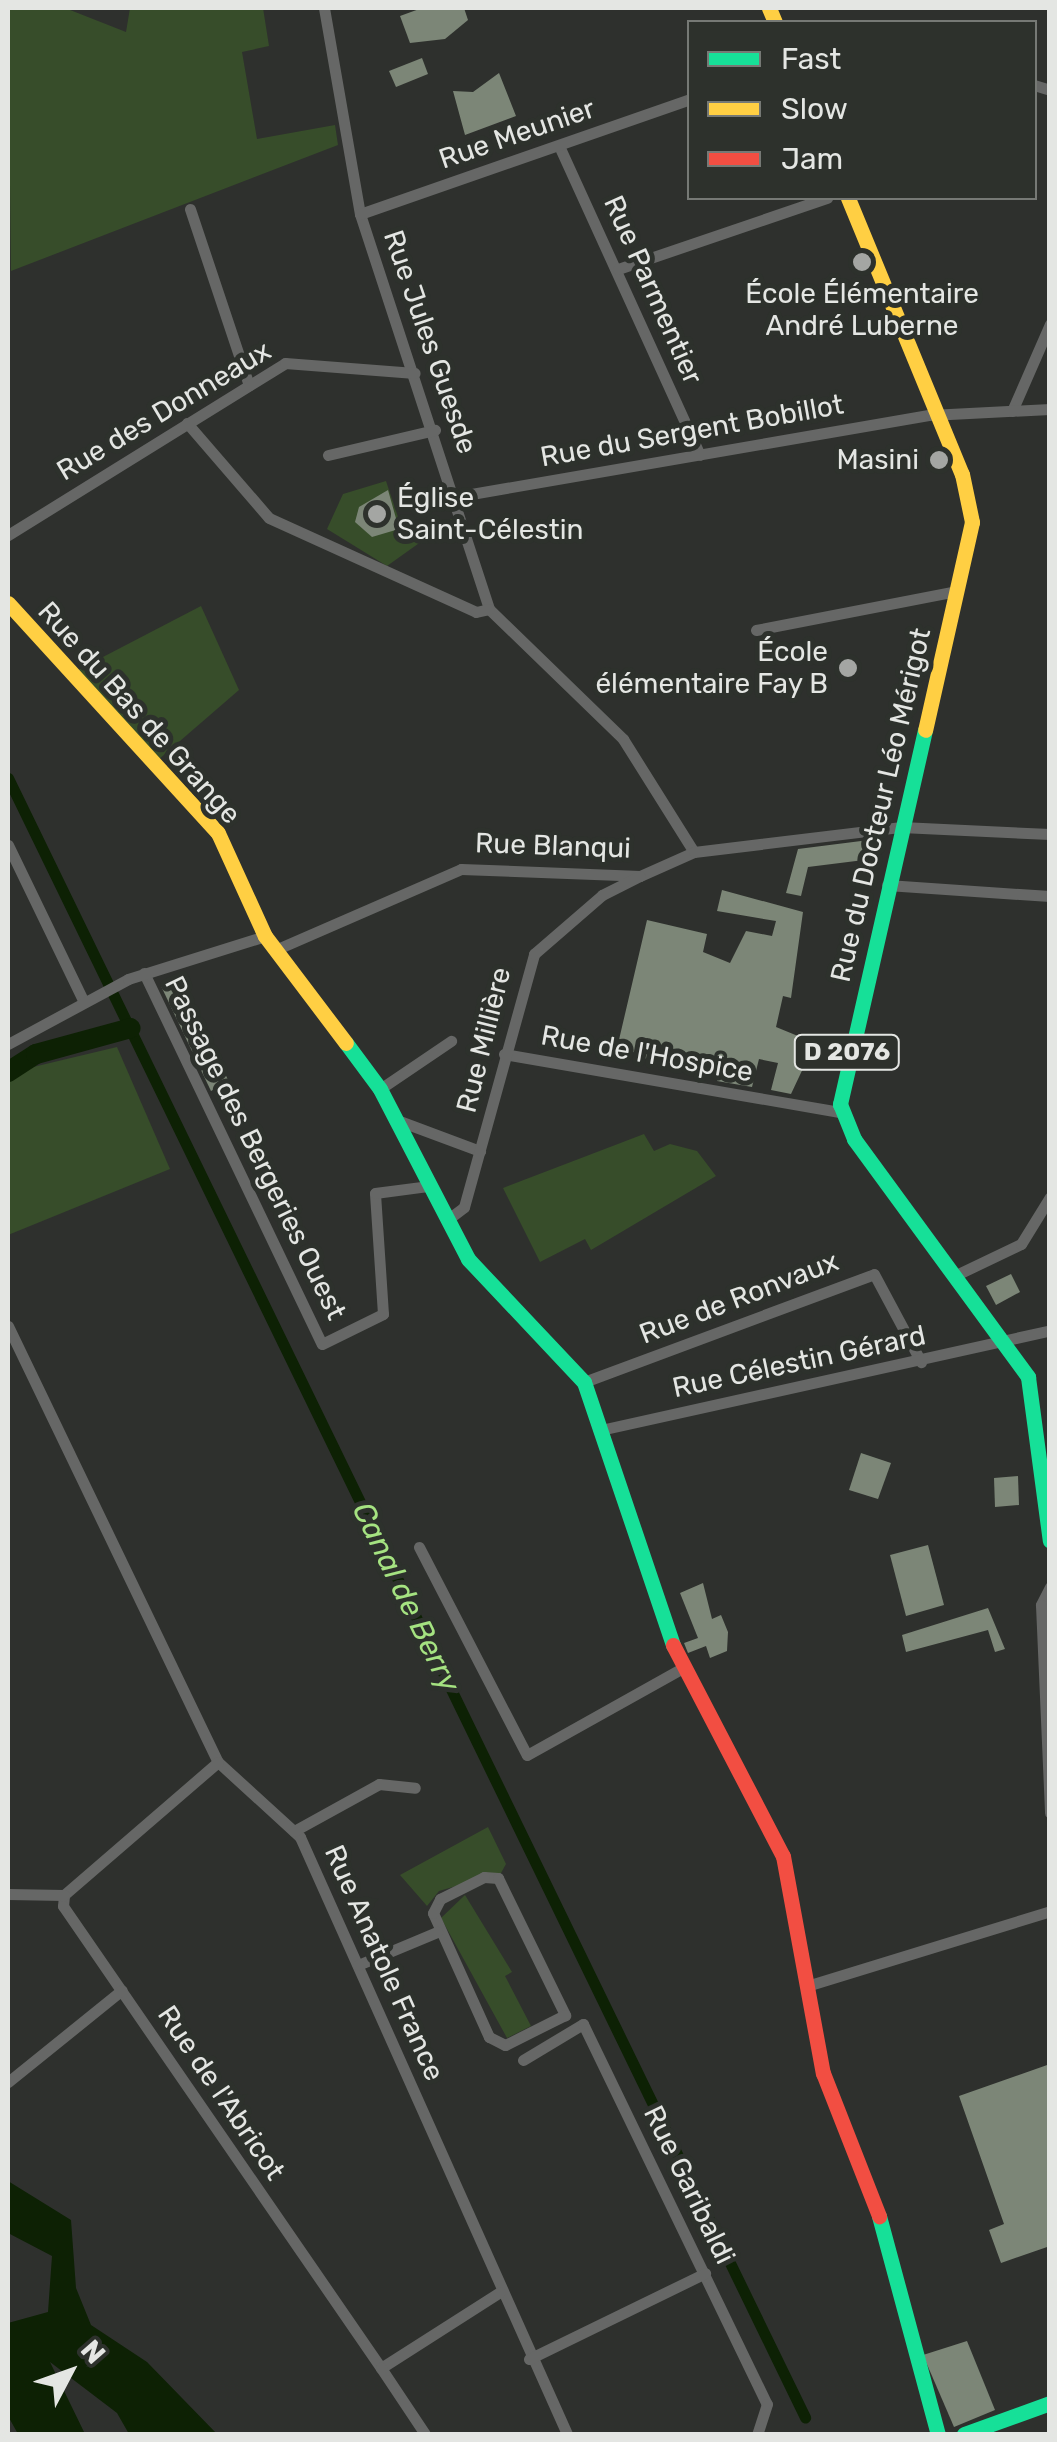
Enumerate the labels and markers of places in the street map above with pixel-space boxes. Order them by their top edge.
marker: École Élémentaire André Luberne [851,251,873,273]
place label: École Élémentaire André Luberne [745,277,979,343]
place label: Masini [837,443,919,477]
marker: Masini [928,449,950,471]
place label: Église Saint-Célestin [397,481,583,547]
marker: Église Saint-Célestin [366,503,388,525]
place label: École élémentaire Fay B [595,635,828,701]
marker: École élémentaire Fay B [837,657,859,679]

